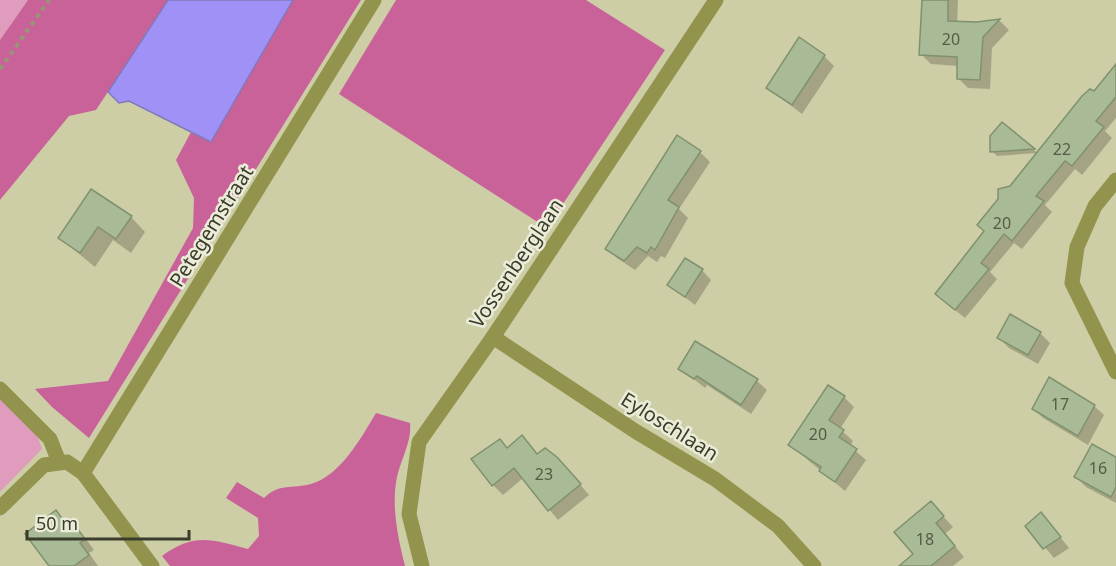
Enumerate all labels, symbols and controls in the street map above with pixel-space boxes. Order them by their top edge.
house number: 20 [942,28,960,50]
house number: 22 [1053,138,1071,160]
street label: Petegemstraat [163,160,259,292]
street label: Vossenberglaan [463,193,569,333]
house number: 20 [993,212,1011,234]
street label: Eyloschlaan [616,385,724,467]
house number: 17 [1051,393,1069,415]
house number: 20 [809,423,827,445]
house number: 16 [1089,457,1107,479]
house number: 23 [535,463,553,485]
scale bar [27,503,189,541]
text: 50 m [36,511,78,535]
house number: 18 [916,528,934,550]

